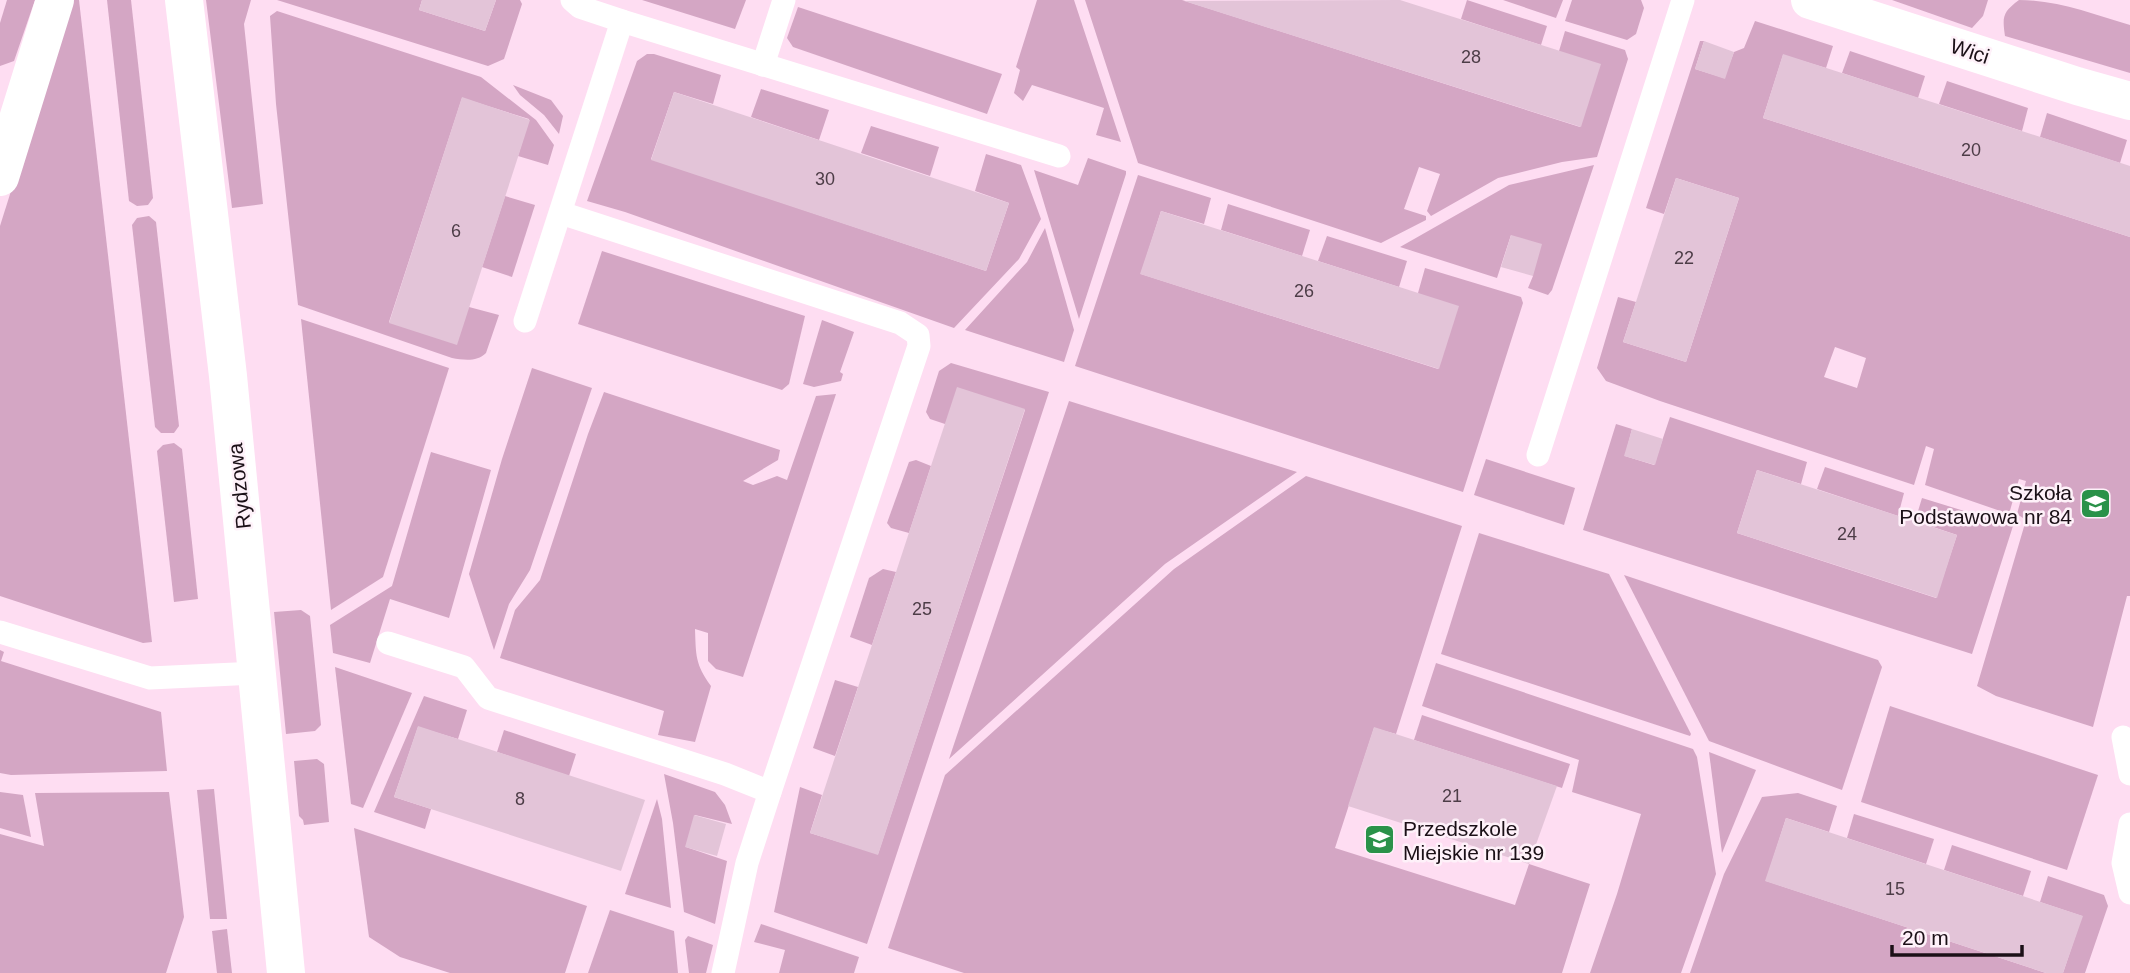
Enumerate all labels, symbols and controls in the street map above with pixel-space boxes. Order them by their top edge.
street label: Wici [1948,34,1992,68]
house number: 28 [1461,47,1481,67]
house number: 20 [1961,140,1981,160]
house number: 30 [815,169,835,189]
house number: 6 [451,221,461,241]
house number: 22 [1674,248,1694,268]
house number: 26 [1294,281,1314,301]
street label: Rydzowa [223,442,255,530]
place label: Szkoła Podstawowa nr 84 [1899,481,2072,528]
school or university icon: Szkoła Podstawowa nr 84 [2078,487,2112,521]
house number: 24 [1837,524,1857,544]
house number: 25 [912,599,932,619]
house number: 21 [1442,786,1462,806]
house number: 8 [515,789,525,809]
place label: Przedszkole Miejskie nr 139 [1403,817,1544,864]
school or university icon: Przedszkole Miejskie nr 139 [1363,823,1397,857]
house number: 15 [1885,879,1905,899]
scale bar [1892,914,2022,958]
text: 20 m [1902,926,1949,949]

